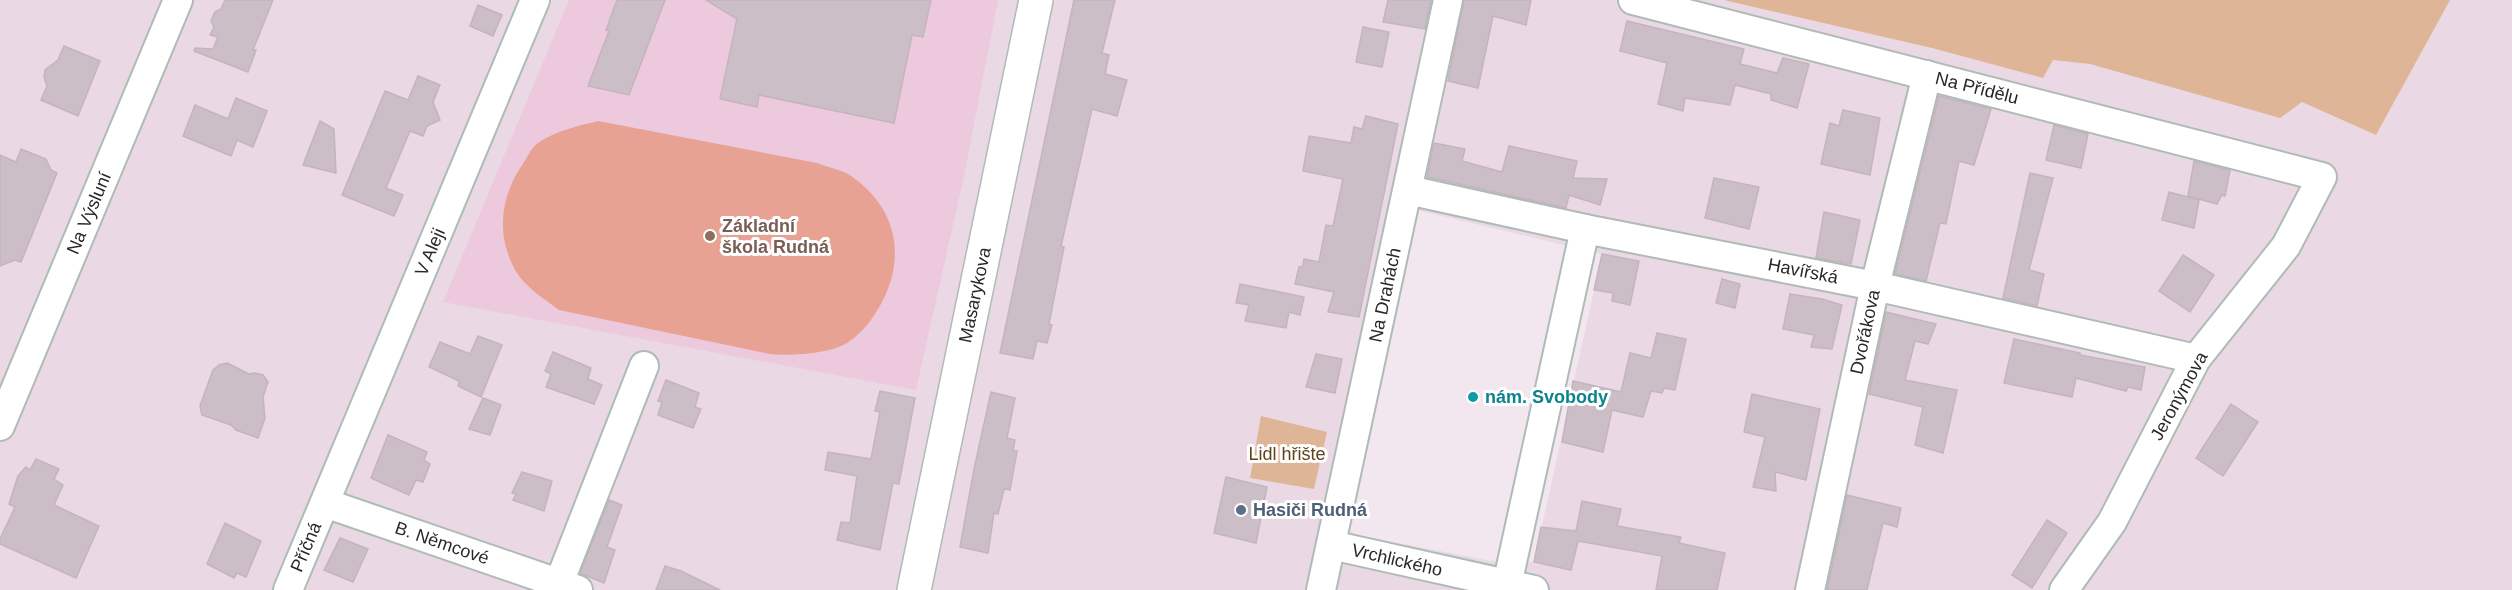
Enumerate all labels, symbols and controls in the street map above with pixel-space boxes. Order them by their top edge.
street label: Na Přídělu [1933,68,2021,108]
street label: Na Výsluní [63,169,115,257]
place label: Základní škola Rudná [722,216,830,257]
street label: V Aleji [411,225,449,279]
marker: Základní škola Rudná [703,229,717,243]
street label: Masarykova [955,244,995,345]
street label: Na Drahách [1365,246,1405,344]
street label: Havířská [1766,254,1841,288]
street label: Dvořákova [1846,287,1884,376]
street label: Jeronýmova [2146,347,2212,444]
place label: nám. Svobody [1485,387,1608,407]
marker: nám. Svobody [1466,390,1480,404]
park label: Lidl hřište [1248,444,1326,464]
place label: Hasiči Rudná [1253,500,1368,520]
marker: Hasiči Rudná [1234,503,1248,517]
street label: Příčná [287,518,326,575]
street label: B. Němcové [392,518,492,568]
street label: Vrchlického [1350,540,1444,580]

